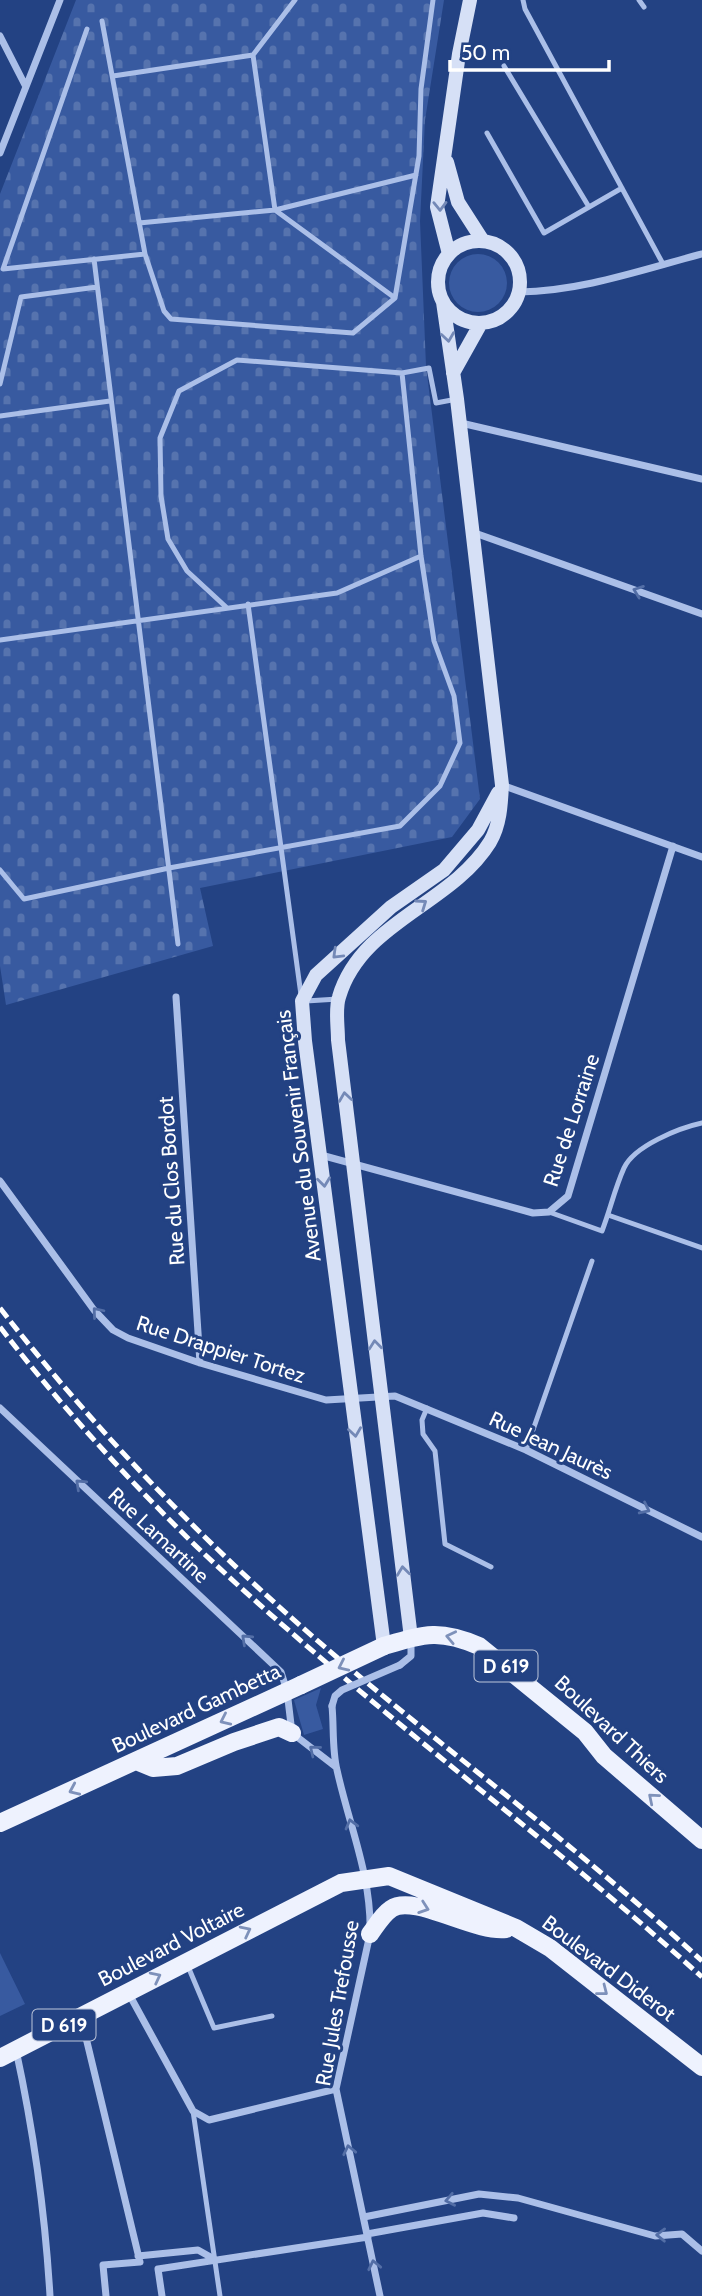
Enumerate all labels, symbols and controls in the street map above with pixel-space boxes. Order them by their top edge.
scale bar [450,28,609,72]
text: 50 m [461,40,510,65]
one-way arrow [432,201,448,212]
one-way arrow [440,331,455,343]
one-way arrow [632,585,644,599]
one-way arrow [414,900,427,912]
one-way arrow [333,946,346,959]
street label: Avenue du Souvenir Français [270,1009,326,1263]
street label: Rue de Lorraine [538,1050,604,1190]
one-way arrow [338,1091,353,1102]
street label: Rue du Clos Bordot [153,1096,189,1266]
one-way arrow [317,1176,332,1188]
one-way arrow [93,1307,105,1320]
street label: Rue Drappier Tortez [133,1310,309,1388]
one-way arrow [367,1339,382,1351]
street label: Rue Jean Jaurès [485,1406,617,1485]
one-way arrow [347,1426,362,1438]
one-way arrow [75,1480,88,1493]
street label: Rue Lamartine [103,1482,215,1588]
one-way arrow [638,1501,650,1515]
one-way arrow [395,1565,410,1576]
one-way arrow [445,1630,457,1645]
one-way arrow [241,1635,254,1648]
road number: D 619 [475,1650,538,1682]
one-way arrow [338,1657,350,1671]
street label: Boulevard Gambetta [108,1658,284,1758]
street label: Boulevard Thiers [550,1670,674,1788]
one-way arrow [220,1712,232,1726]
one-way arrow [310,1746,323,1758]
one-way arrow [68,1782,81,1796]
one-way arrow [648,1794,661,1806]
one-way arrow [345,1818,359,1830]
street label: Boulevard Voltaire [94,1896,248,1992]
one-way arrow [418,1900,430,1915]
street label: Boulevard Diderot [537,1910,681,2026]
street label: Rue Jules Trefousse [310,1918,364,2088]
one-way arrow [239,1925,251,1939]
one-way arrow [149,1971,161,1985]
one-way arrow [596,1982,608,1995]
road number: D 619 [32,2010,96,2040]
one-way arrow [343,2144,358,2156]
one-way arrow [444,2192,456,2207]
one-way arrow [655,2227,666,2242]
one-way arrow [367,2259,382,2271]

